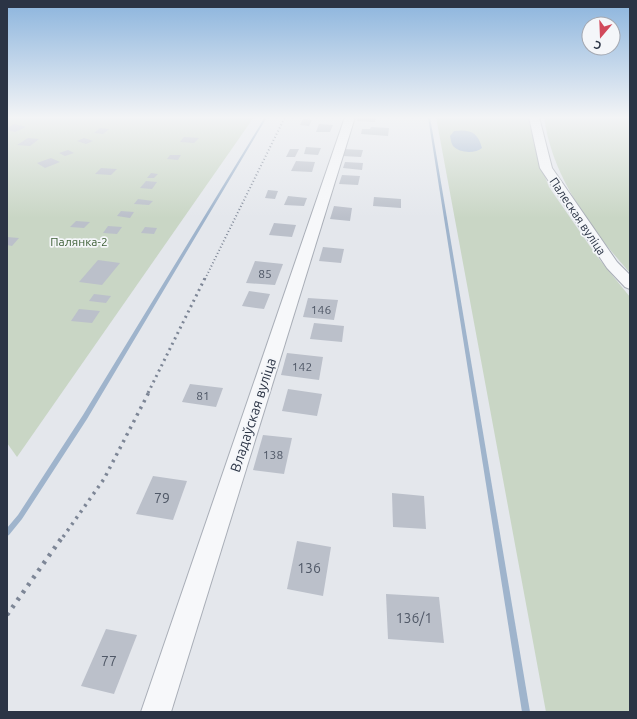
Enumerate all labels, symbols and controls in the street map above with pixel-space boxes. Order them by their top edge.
north arrow [581,16,621,56]
text: С [592,39,603,52]
street label: Палеская вуліца [547,175,609,257]
park label: Палянка-2 [50,235,108,248]
house number: 85 [258,267,272,280]
house number: 146 [311,303,331,316]
street label: Владаўская вуліца [227,356,279,474]
house number: 142 [292,360,312,373]
house number: 81 [196,389,210,402]
house number: 138 [263,448,283,461]
house number: 79 [154,490,170,506]
house number: 136 [297,560,321,576]
house number: 136/1 [396,610,432,626]
house number: 77 [101,653,117,669]

